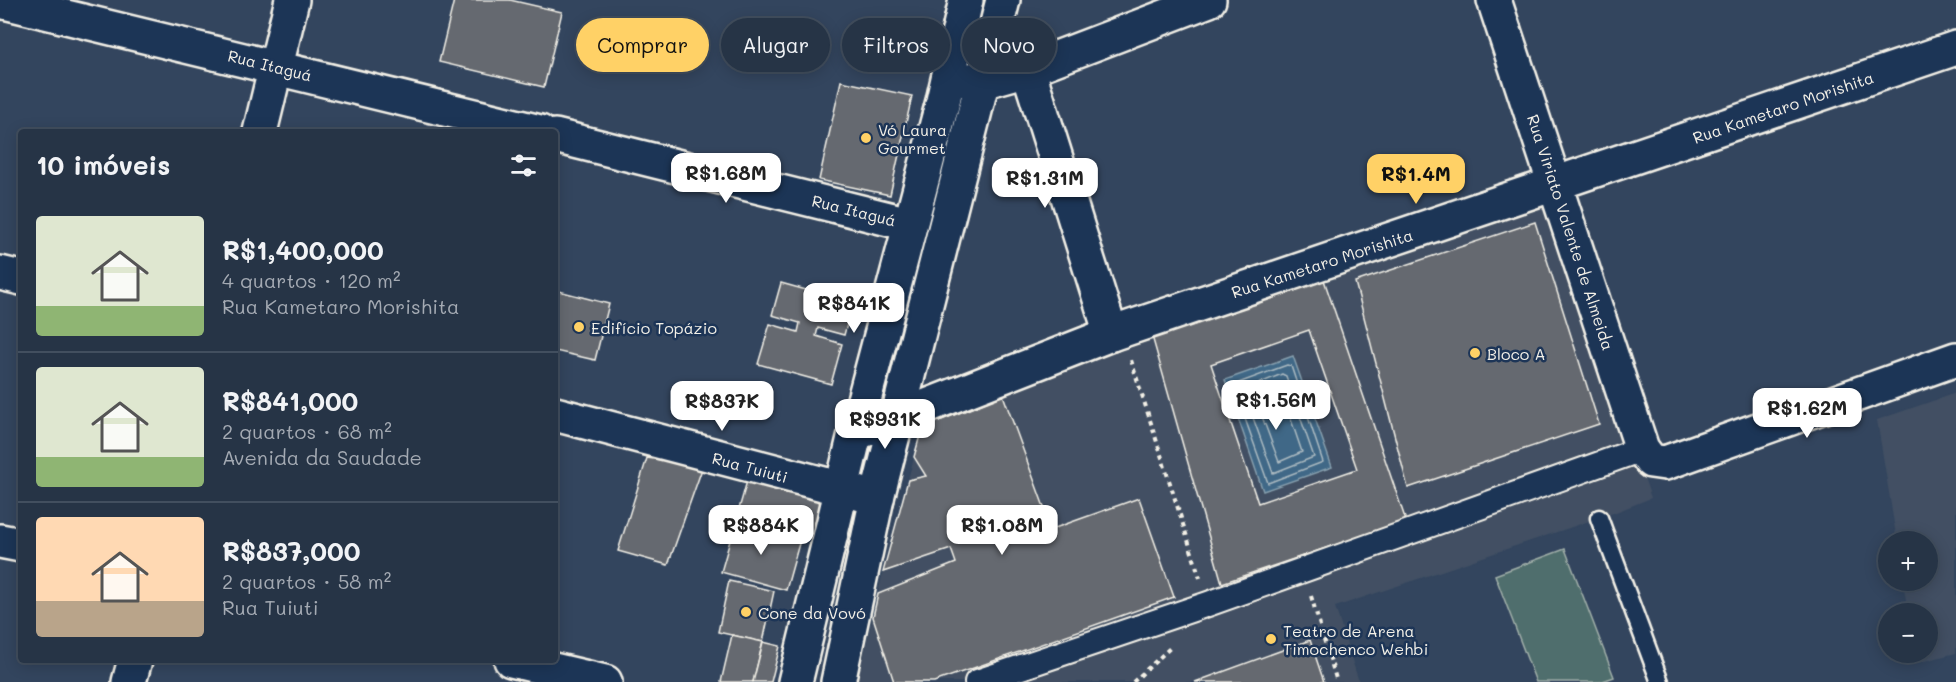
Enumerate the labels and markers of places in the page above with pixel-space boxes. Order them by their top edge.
place label: Vó Laura Gourmet [878,119,947,158]
marker: Vó Laura Gourmet [859,131,873,145]
pin: R$1.68M [671,153,781,204]
pin: R$1.4M [1367,154,1465,205]
pin: R$1.31M [990,158,1100,209]
pin: R$841K [805,283,903,334]
place label: Edifício Topázio [591,317,717,338]
marker: Edifício Topázio [572,320,586,334]
place label: Bloco A [1487,343,1546,364]
marker: Bloco A [1468,346,1482,360]
pin: R$1.56M [1221,380,1331,431]
pin: R$837K [673,381,771,432]
pin: R$1.62M [1752,388,1862,439]
pin: R$931K [836,399,934,450]
pin: R$884K [712,505,810,556]
pin: R$1.08M [947,505,1057,556]
place label: Cone da Vovó [758,602,866,623]
marker: Cone da Vovó [739,605,753,619]
place label: Teatro de Arena Timochenco Wehbi [1283,620,1428,659]
marker: Teatro de Arena Timochenco Wehbi [1264,632,1278,646]

